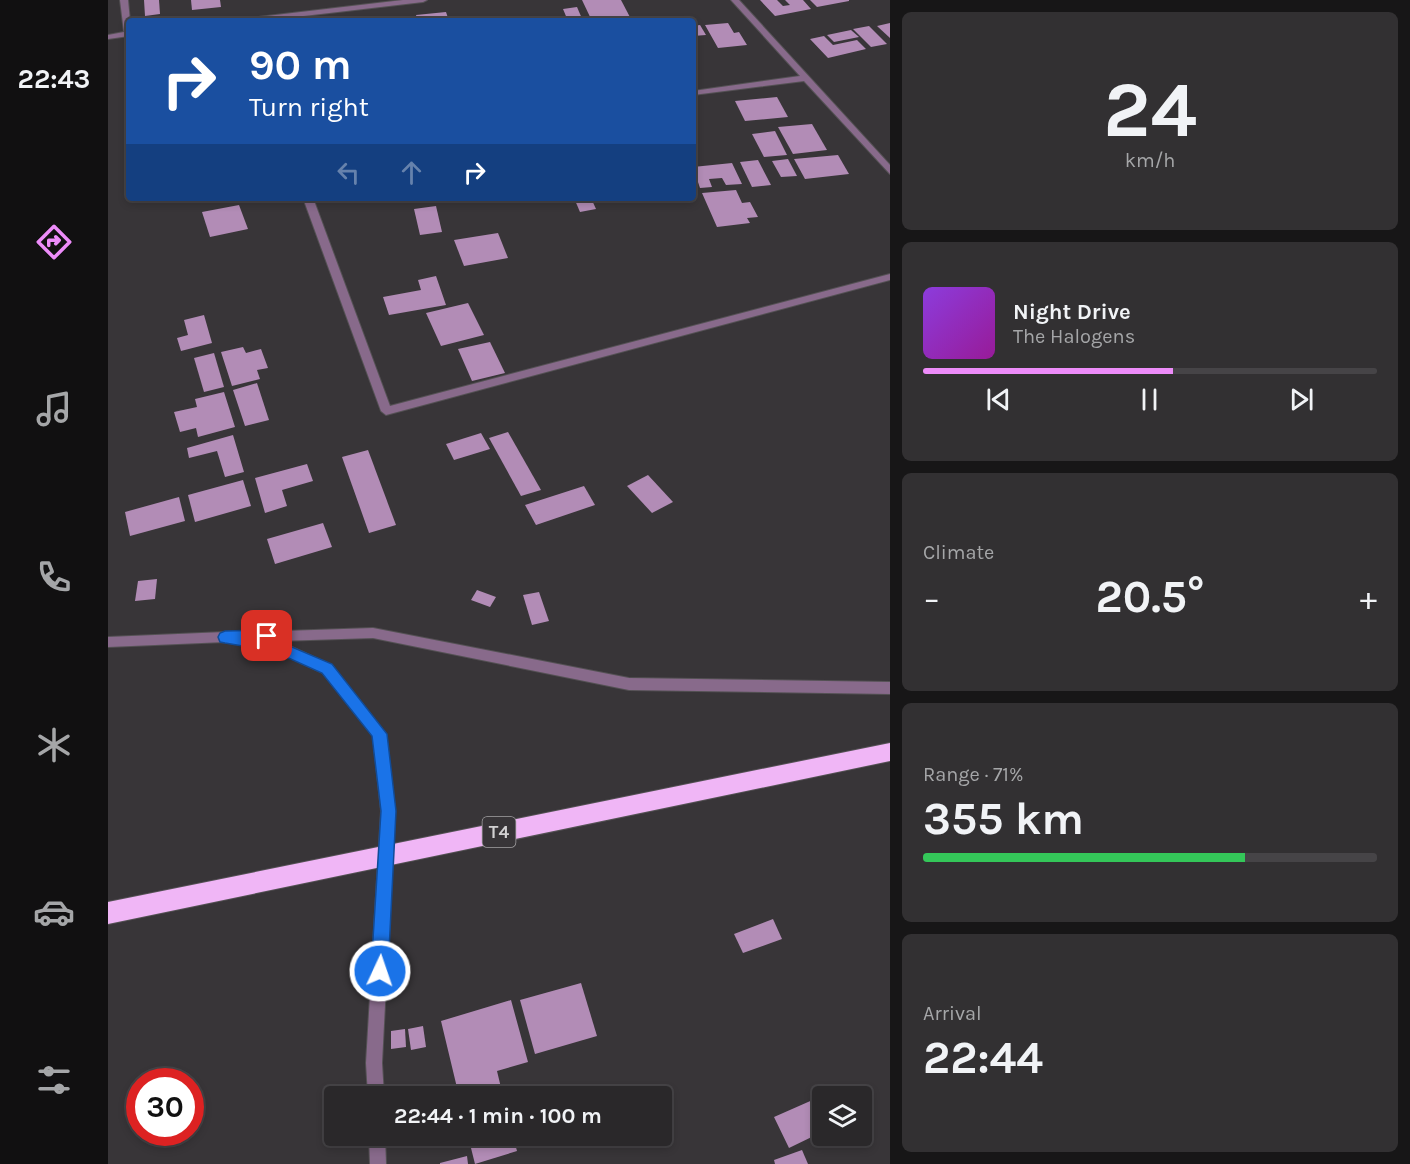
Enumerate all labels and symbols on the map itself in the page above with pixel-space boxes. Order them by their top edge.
pin [241,610,292,661]
road number: T4 [482,817,516,847]
position arrow [348,939,412,1003]
speed limit sign: 30 [126,1068,204,1146]

